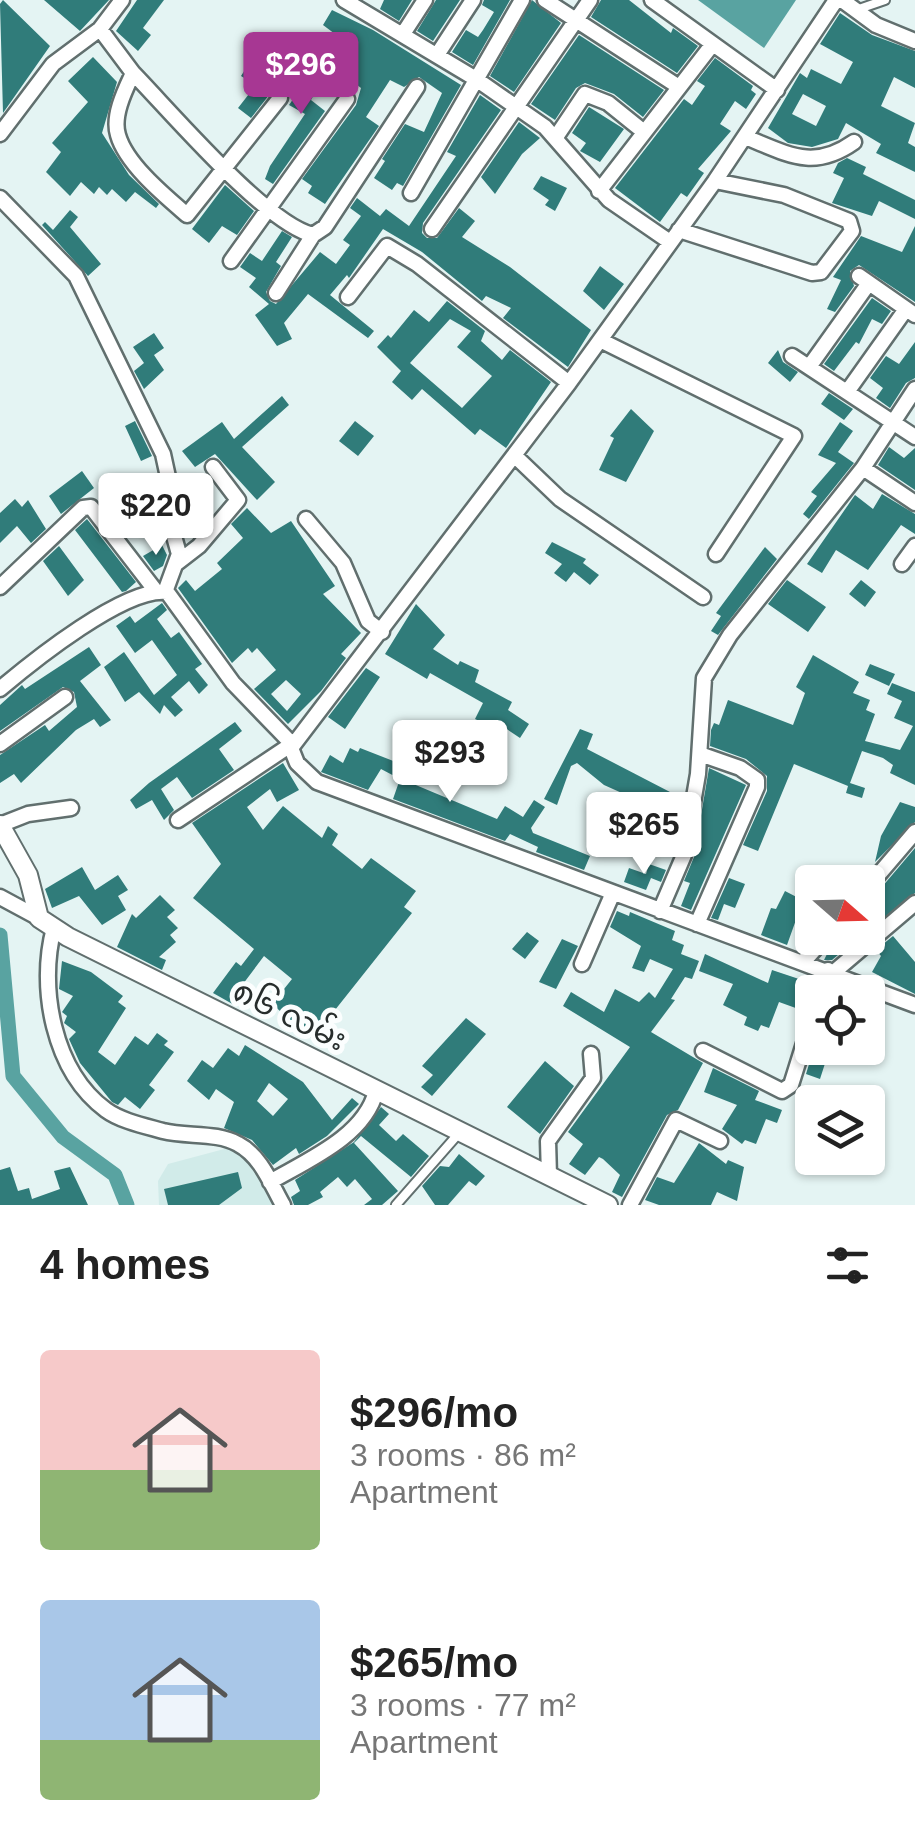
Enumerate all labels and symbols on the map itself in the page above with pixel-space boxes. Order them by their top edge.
pin: $296 [242,32,360,117]
pin: $220 [97,473,215,558]
pin: $293 [391,720,509,805]
pin: $265 [585,792,703,877]
north arrow [795,865,885,955]
street label: ၈၆ လမ်း [227,968,355,1058]

